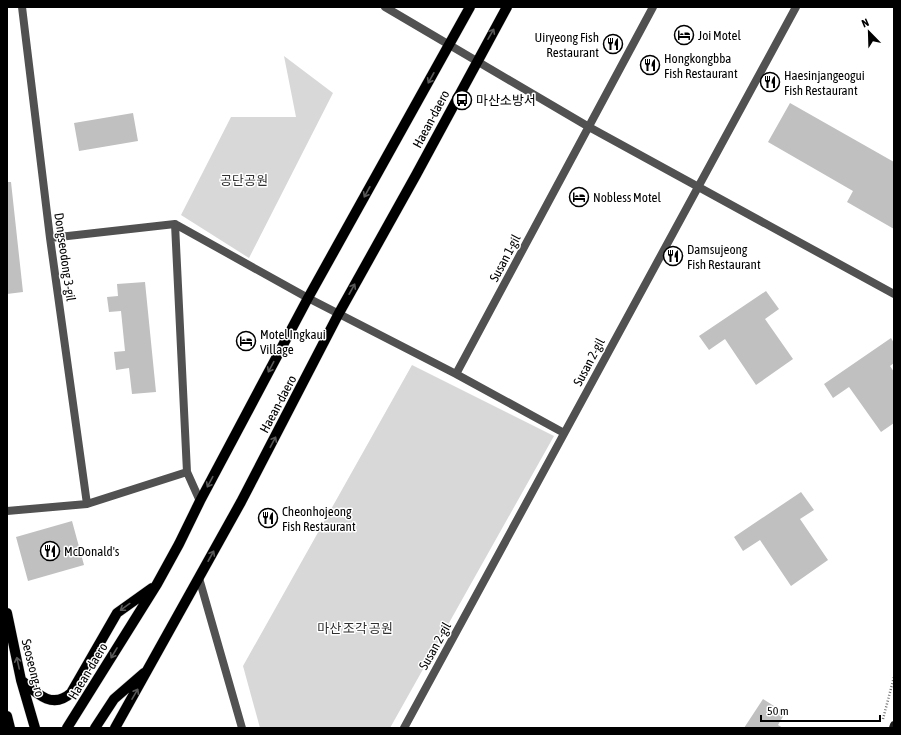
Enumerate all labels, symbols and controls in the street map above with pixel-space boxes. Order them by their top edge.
north arrow [849,12,889,52]
text: N [860,16,870,30]
hotel icon: Joi Motel [673,24,695,46]
one-way arrow [488,28,496,40]
place label: Joi Motel [698,28,741,43]
place label: Uiryeong Fish Restaurant [535,30,599,60]
restaurant icon: Uiryeong Fish Restaurant [602,33,624,55]
place label: Hongkongbba Fish Restaurant [664,51,738,81]
restaurant icon: Hongkongbba Fish Restaurant [639,54,661,76]
place label: Haesinjangeogui Fish Restaurant [784,68,865,98]
restaurant icon: Haesinjangeogui Fish Restaurant [759,71,781,93]
one-way arrow [426,72,434,84]
street label: Haean-daero [410,88,452,150]
bus stop icon: 마산소방서 [451,89,473,111]
place label: 마산소방서 [476,93,536,108]
park label: 공단공원 [220,173,268,188]
one-way arrow [363,186,371,198]
hotel icon: Nobless Motel [568,186,590,208]
place label: Nobless Motel [593,190,661,205]
street label: Dongseodong 3-gil [51,212,79,303]
street label: Susan 1-gil [486,231,524,284]
place label: Damsujeong Fish Restaurant [687,242,761,272]
restaurant icon: Damsujeong Fish Restaurant [662,245,684,267]
one-way arrow [349,283,357,295]
place label: Motel Ingkaui Village [260,327,326,357]
hotel icon: Motel Ingkaui Village [235,330,257,352]
street label: Susan 2-gil [570,335,608,388]
one-way arrow [267,361,275,373]
street label: Haean-daero [257,373,299,435]
one-way arrow [270,436,277,448]
one-way arrow [206,476,213,488]
place label: Cheonhojeong Fish Restaurant [282,504,356,534]
restaurant icon: Cheonhojeong Fish Restaurant [257,507,279,529]
restaurant icon: McDonald's [39,540,61,562]
place label: McDonald's [64,544,120,559]
one-way arrow [208,550,216,562]
one-way arrow [120,603,131,611]
street label: Susan 2-gil [416,619,454,672]
park label: 마산 조각 공원 [317,621,393,636]
street label: Seoseong-ro [19,638,47,698]
street label: Haean-daero [65,640,111,702]
one-way arrow [110,647,118,659]
one-way arrow [13,657,21,670]
one-way arrow [131,688,139,700]
scale bar [761,697,880,723]
text: 50 m [767,704,789,718]

